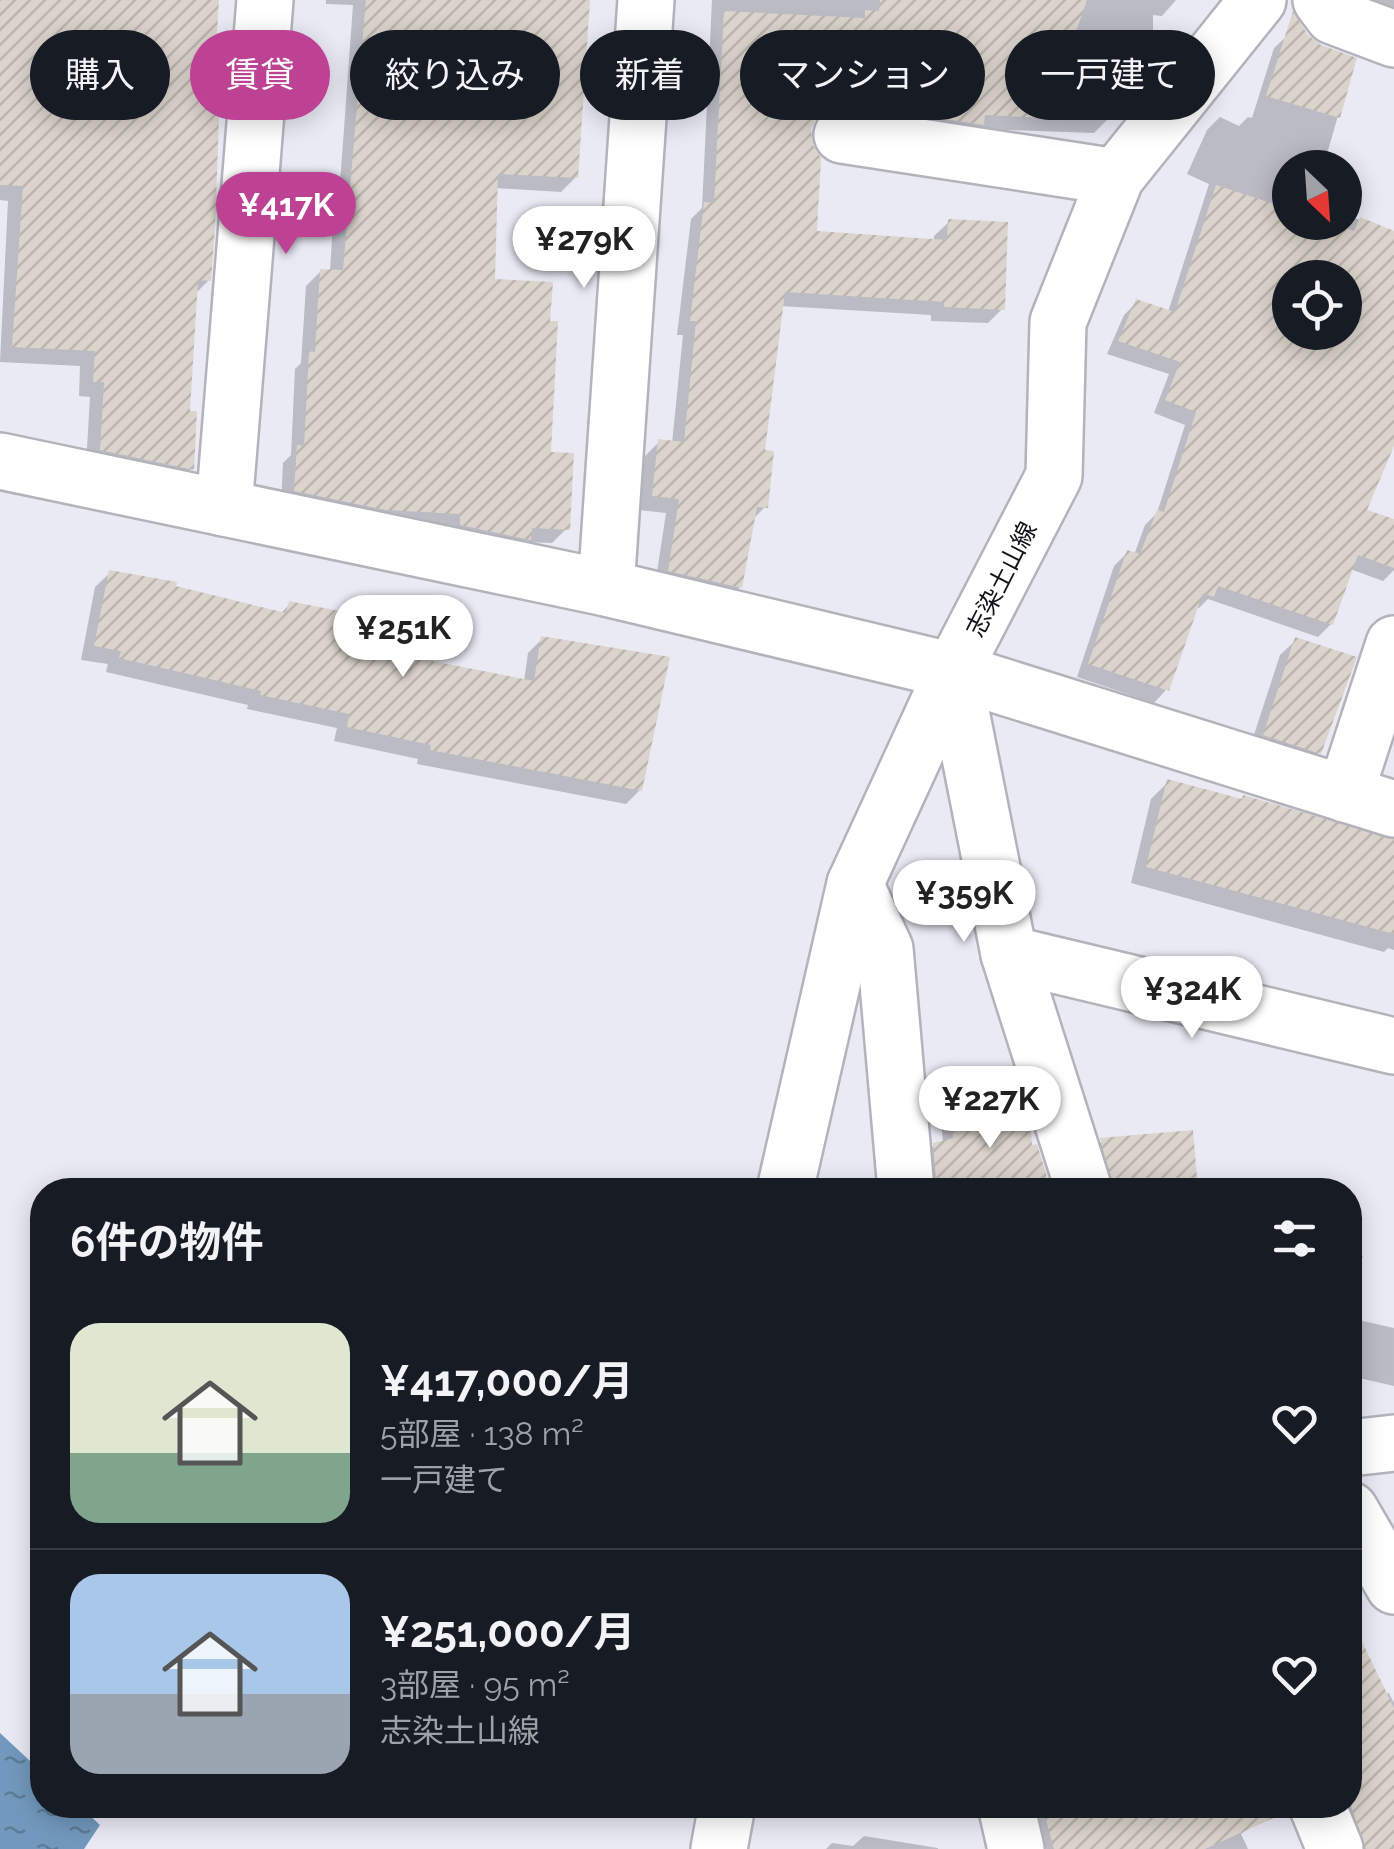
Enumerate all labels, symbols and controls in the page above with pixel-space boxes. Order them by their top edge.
chip: 購入 [30,30,170,120]
chip: 賃貸 [190,30,330,120]
chip: 絞り込み [350,30,560,120]
chip: 新着 [580,30,720,120]
chip: マンション [740,30,985,120]
chip: 一戸建て [1005,30,1215,120]
north arrow [1272,150,1362,240]
map controls [1272,150,1362,350]
pin: ¥417K [216,172,356,257]
text: ¥417K [238,186,334,223]
pin: ¥279K [514,206,654,291]
text: ¥279K [534,220,634,257]
button: locate [1272,260,1362,350]
street label: 志染土山線 [959,516,1043,642]
pin: ¥251K [333,595,473,680]
text: ¥251K [355,609,451,646]
pin: ¥359K [894,860,1034,945]
text: ¥359K [915,874,1013,911]
pin: ¥324K [1122,956,1262,1041]
text: ¥324K [1143,970,1241,1007]
pin: ¥227K [920,1066,1060,1151]
text: ¥227K [941,1080,1039,1117]
icon: filters [1267,1211,1322,1266]
text: 6件の物件 [70,1218,264,1267]
text: ¥417,000/月 [380,1357,634,1406]
icon: home [150,1363,270,1483]
icon: heart [1267,1396,1322,1451]
text: 5部屋 · 138 m² [380,1415,584,1452]
text: 一戸建て [380,1461,508,1498]
text: ¥251,000/月 [380,1608,636,1657]
icon: home [150,1614,270,1734]
icon: heart [1267,1647,1322,1702]
text: 3部屋 · 95 m² [380,1666,570,1703]
text: 志染土山線 [380,1712,540,1749]

